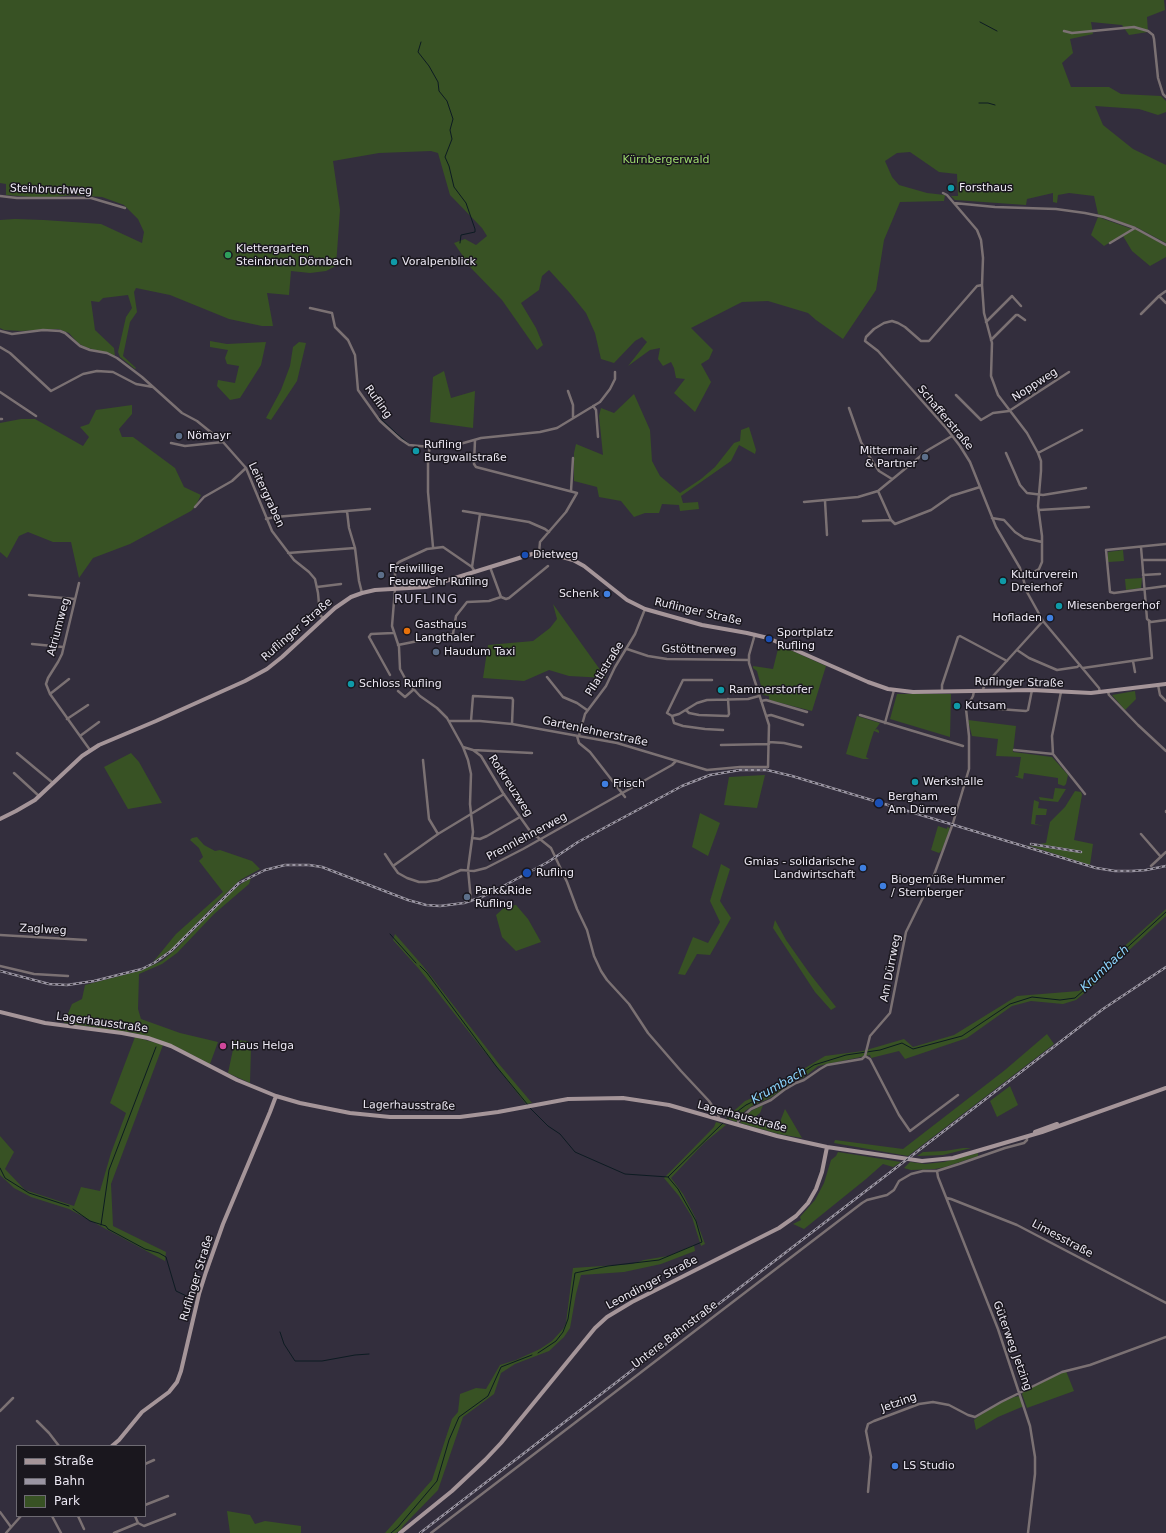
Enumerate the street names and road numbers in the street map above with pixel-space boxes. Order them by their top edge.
street label: Steinbruchweg [10,182,92,198]
street label: Noppweg [1010,365,1060,405]
street label: Rufling [361,383,395,421]
street label: Schafferstraße [914,383,976,453]
street label: Leitergraben [245,460,287,530]
street label: Atriumweg [45,596,73,658]
street label: Ruflinger Straße [259,596,335,664]
street label: Ruflinger Straße [653,596,743,628]
street label: Pilatistraße [583,639,627,699]
street label: Gstöttnerweg [661,643,737,657]
street label: Ruflinger Straße [974,676,1064,690]
street label: Gartenlehnerstraße [541,714,649,750]
street label: Rotkreuzweg [485,753,535,819]
street label: Prennlehnerweg [485,810,569,864]
street label: Zaglweg [19,922,67,938]
street label: Am Dürrweg [878,933,904,1003]
street label: Lagerhausstraße [55,1010,149,1036]
street label: Lagerhausstraße [363,1099,455,1113]
street label: Lagerhausstraße [696,1099,788,1135]
street label: Limesstraße [1029,1217,1095,1261]
street label: Ruflinger Straße [178,1233,216,1323]
street label: Leondinger Straße [604,1253,700,1313]
street label: Untere Bahnstraße [630,1298,720,1372]
street label: Güterweg Jetzing [990,1299,1034,1393]
street label: Jetzing [879,1390,919,1416]

